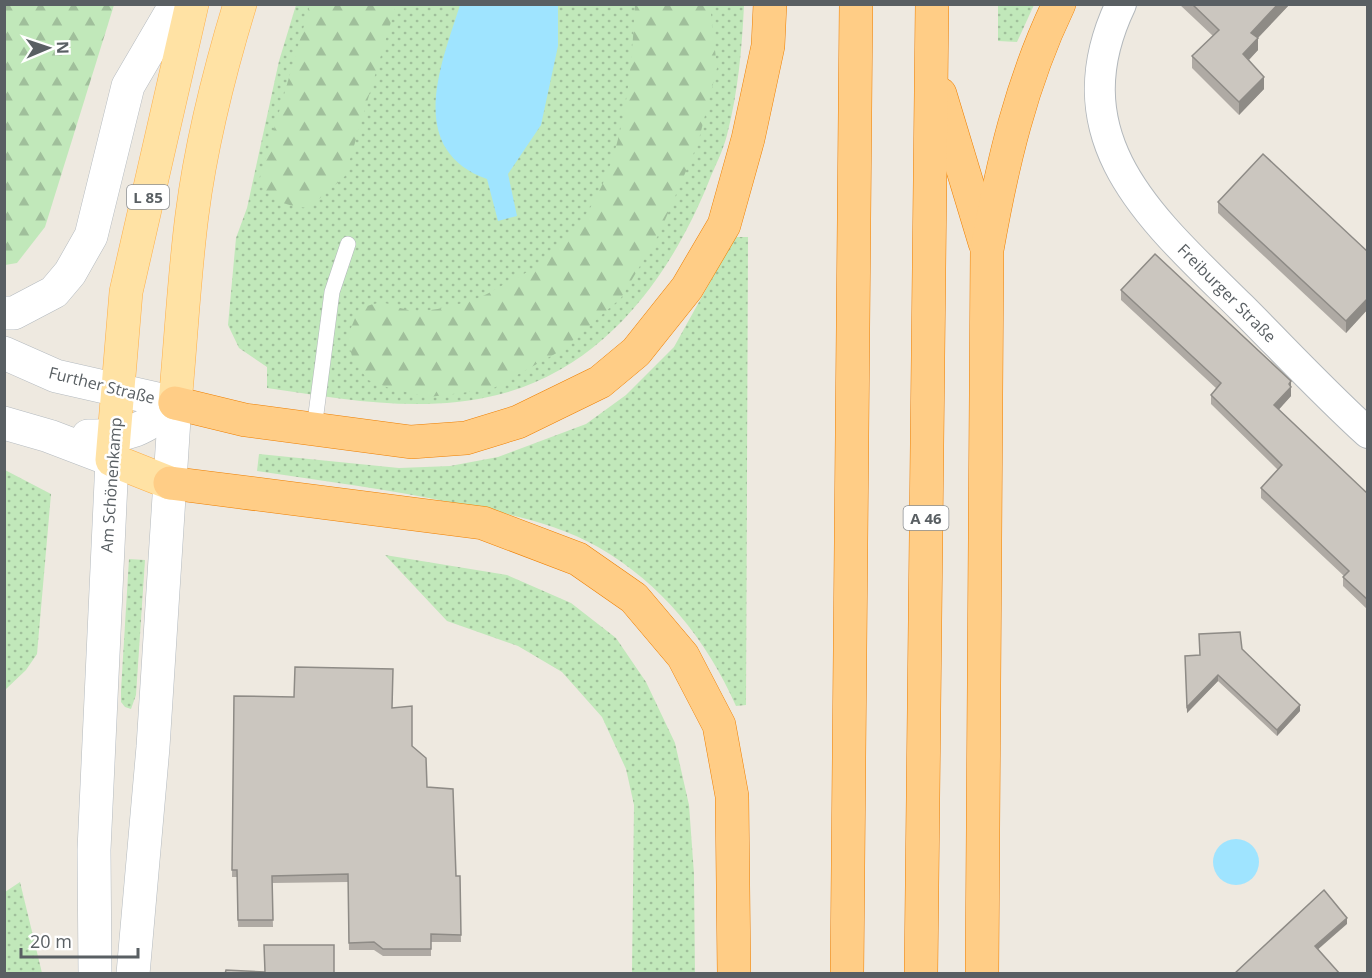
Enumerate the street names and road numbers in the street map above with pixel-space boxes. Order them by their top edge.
road number: L 85 [127,185,169,209]
street label: Freiburger Straße [1173,239,1281,347]
street label: Further Straße [47,361,157,409]
street label: Am Schönenkamp [95,417,127,553]
road number: A 46 [904,506,948,530]

